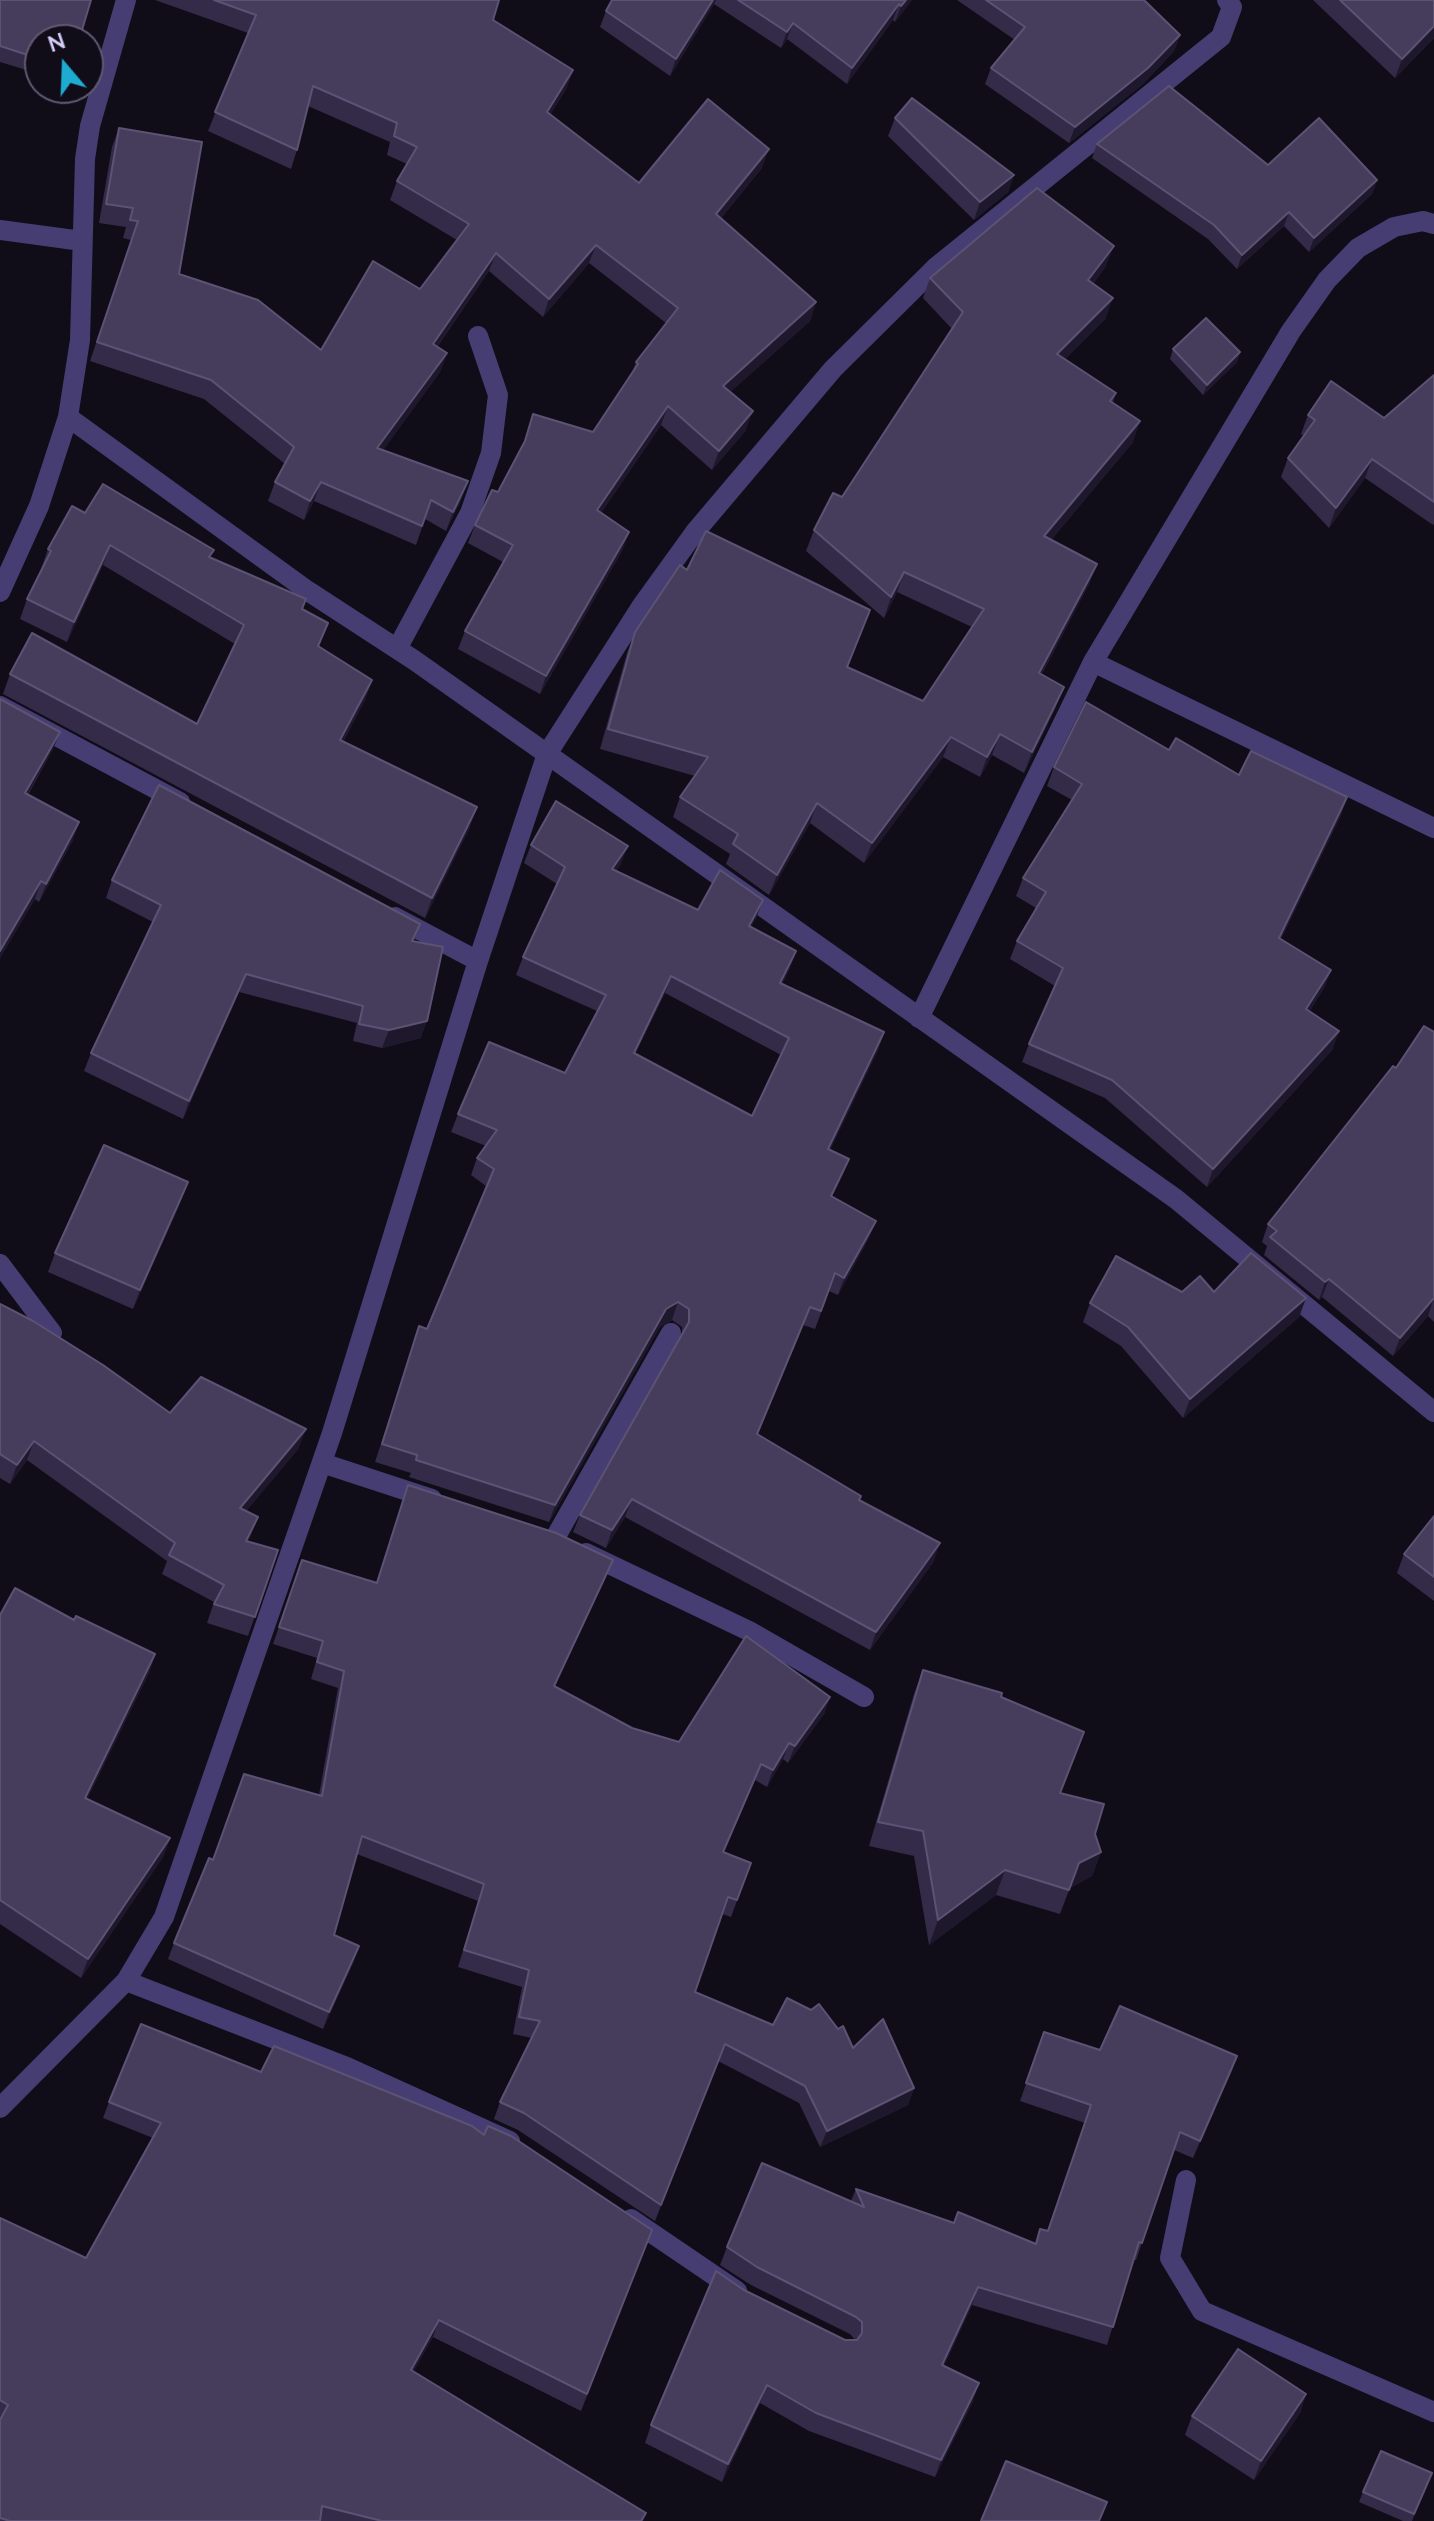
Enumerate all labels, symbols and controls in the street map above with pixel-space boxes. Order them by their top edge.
north arrow [24,24,104,104]
text: N [44,26,70,60]

